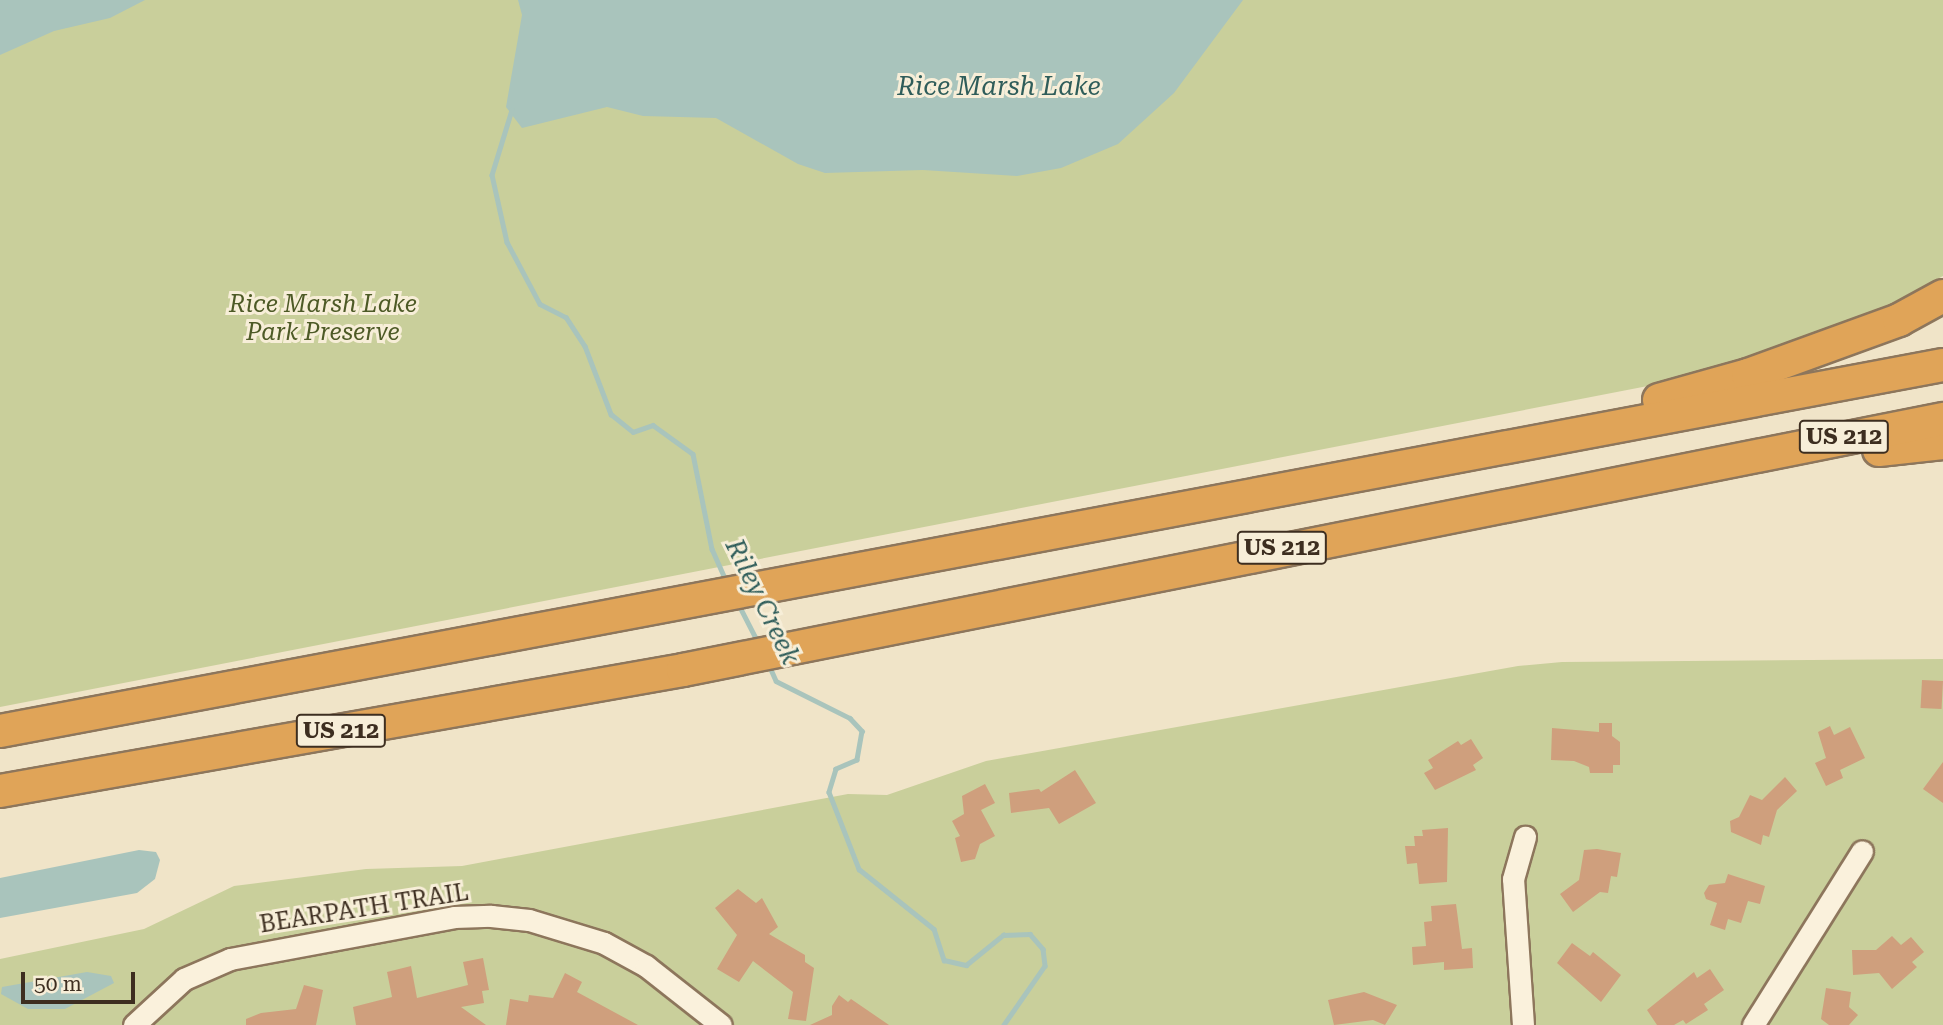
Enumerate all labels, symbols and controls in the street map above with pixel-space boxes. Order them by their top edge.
water label: Rice Marsh Lake [897,71,1101,103]
park label: Rice Marsh Lake Park Preserve [229,291,417,347]
road number: US 212 [1798,418,1890,457]
road number: US 212 [1236,528,1328,568]
water label: Riley Creek [718,534,806,670]
road number: US 212 [296,712,386,750]
street label: BEARPATH TRAIL [258,878,470,940]
scale bar [24,958,138,1002]
text: 50 m [34,972,82,996]

